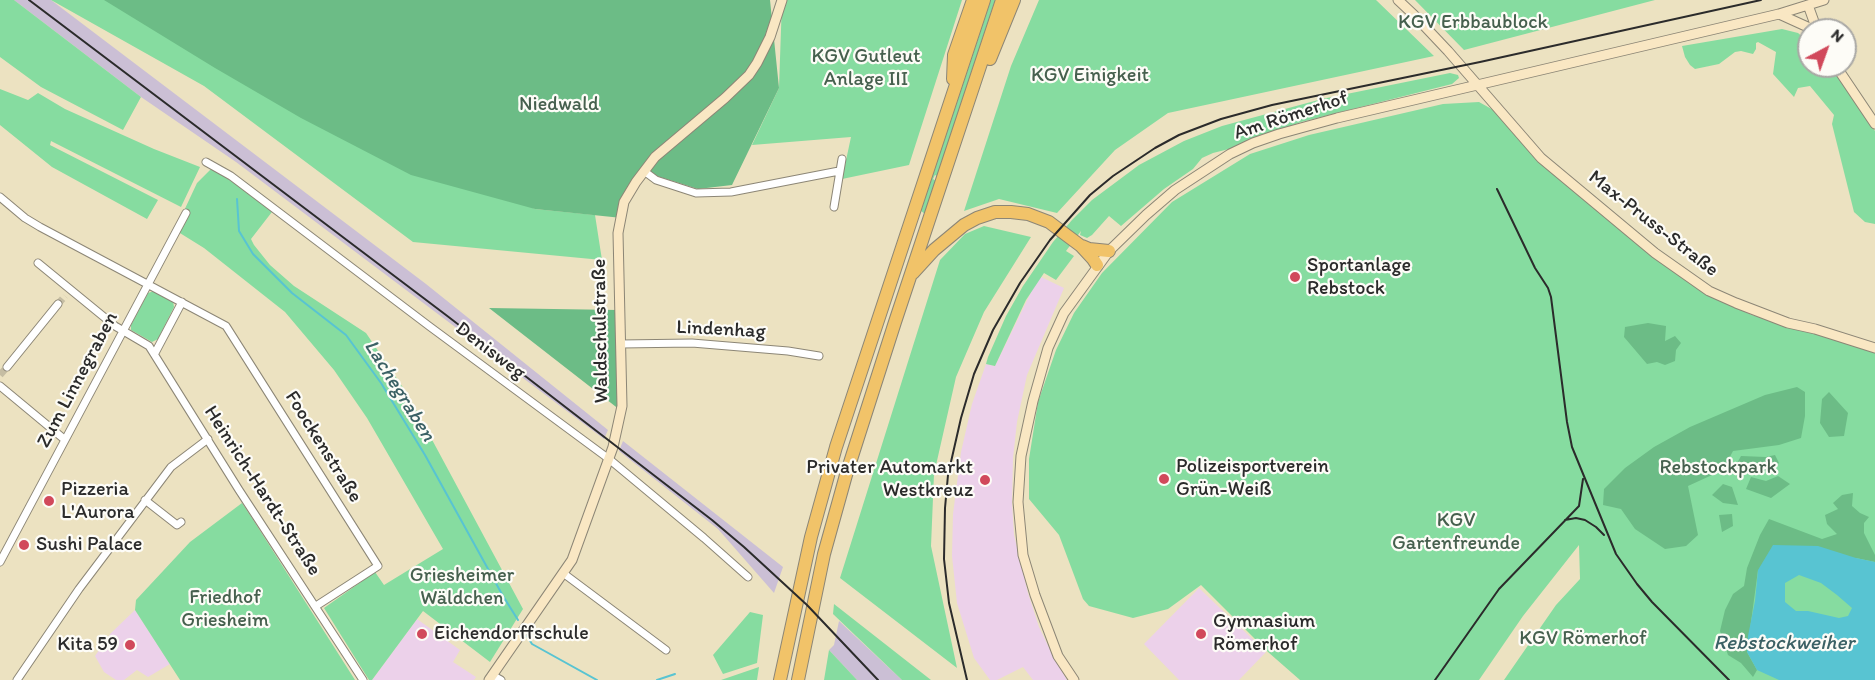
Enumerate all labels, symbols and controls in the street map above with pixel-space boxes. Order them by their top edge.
park label: KGV Erbbaublock [1398,11,1548,35]
north arrow [1797,18,1857,78]
text: N [1828,25,1848,46]
park label: KGV Gutleut Anlage III [811,45,921,92]
park label: KGV Einigkeit [1031,64,1149,88]
street label: Am Römerhof [1231,86,1351,146]
park label: Niedwald [519,93,599,117]
street label: Max-Pruss-Straße [1583,166,1723,282]
place label: Sportanlage Rebstock [1307,254,1411,301]
street label: Waldschulstraße [588,258,614,404]
marker: Sportanlage Rebstock [1288,270,1302,284]
street label: Zum Linnegraben [32,308,124,452]
street label: Lindenhag [676,316,766,344]
street label: Denisweg [450,317,530,385]
water label: Lachegraben [358,336,440,446]
street label: Foockenstraße [279,387,367,507]
street label: Heinrich-Hardt-Straße [198,402,326,580]
place label: Polizeisportverein Grün-Weiß [1176,455,1329,502]
place label: Privater Automarkt Westkreuz [806,456,973,503]
park label: Rebstockpark [1659,456,1777,480]
marker: Polizeisportverein Grün-Weiß [1157,472,1171,486]
marker: Privater Automarkt Westkreuz [978,473,992,487]
place label: Pizzeria L'Aurora [61,478,135,525]
marker: Pizzeria L'Aurora [42,494,56,508]
park label: KGV Gartenfreunde [1392,509,1520,556]
place label: Sushi Palace [36,533,142,557]
marker: Sushi Palace [17,538,31,552]
park label: Griesheimer Wäldchen [410,564,514,611]
park label: Friedhof Griesheim [181,586,269,633]
place label: Gymnasium Römerhof [1213,610,1315,657]
place label: Eichendorffschule [434,622,589,646]
marker: Eichendorffschule [415,627,429,641]
marker: Gymnasium Römerhof [1194,627,1208,641]
park label: KGV Römerhof [1519,627,1647,651]
water label: Rebstockweiher [1714,631,1854,657]
place label: Kita 59 [57,633,118,657]
marker: Kita 59 [123,638,137,652]

